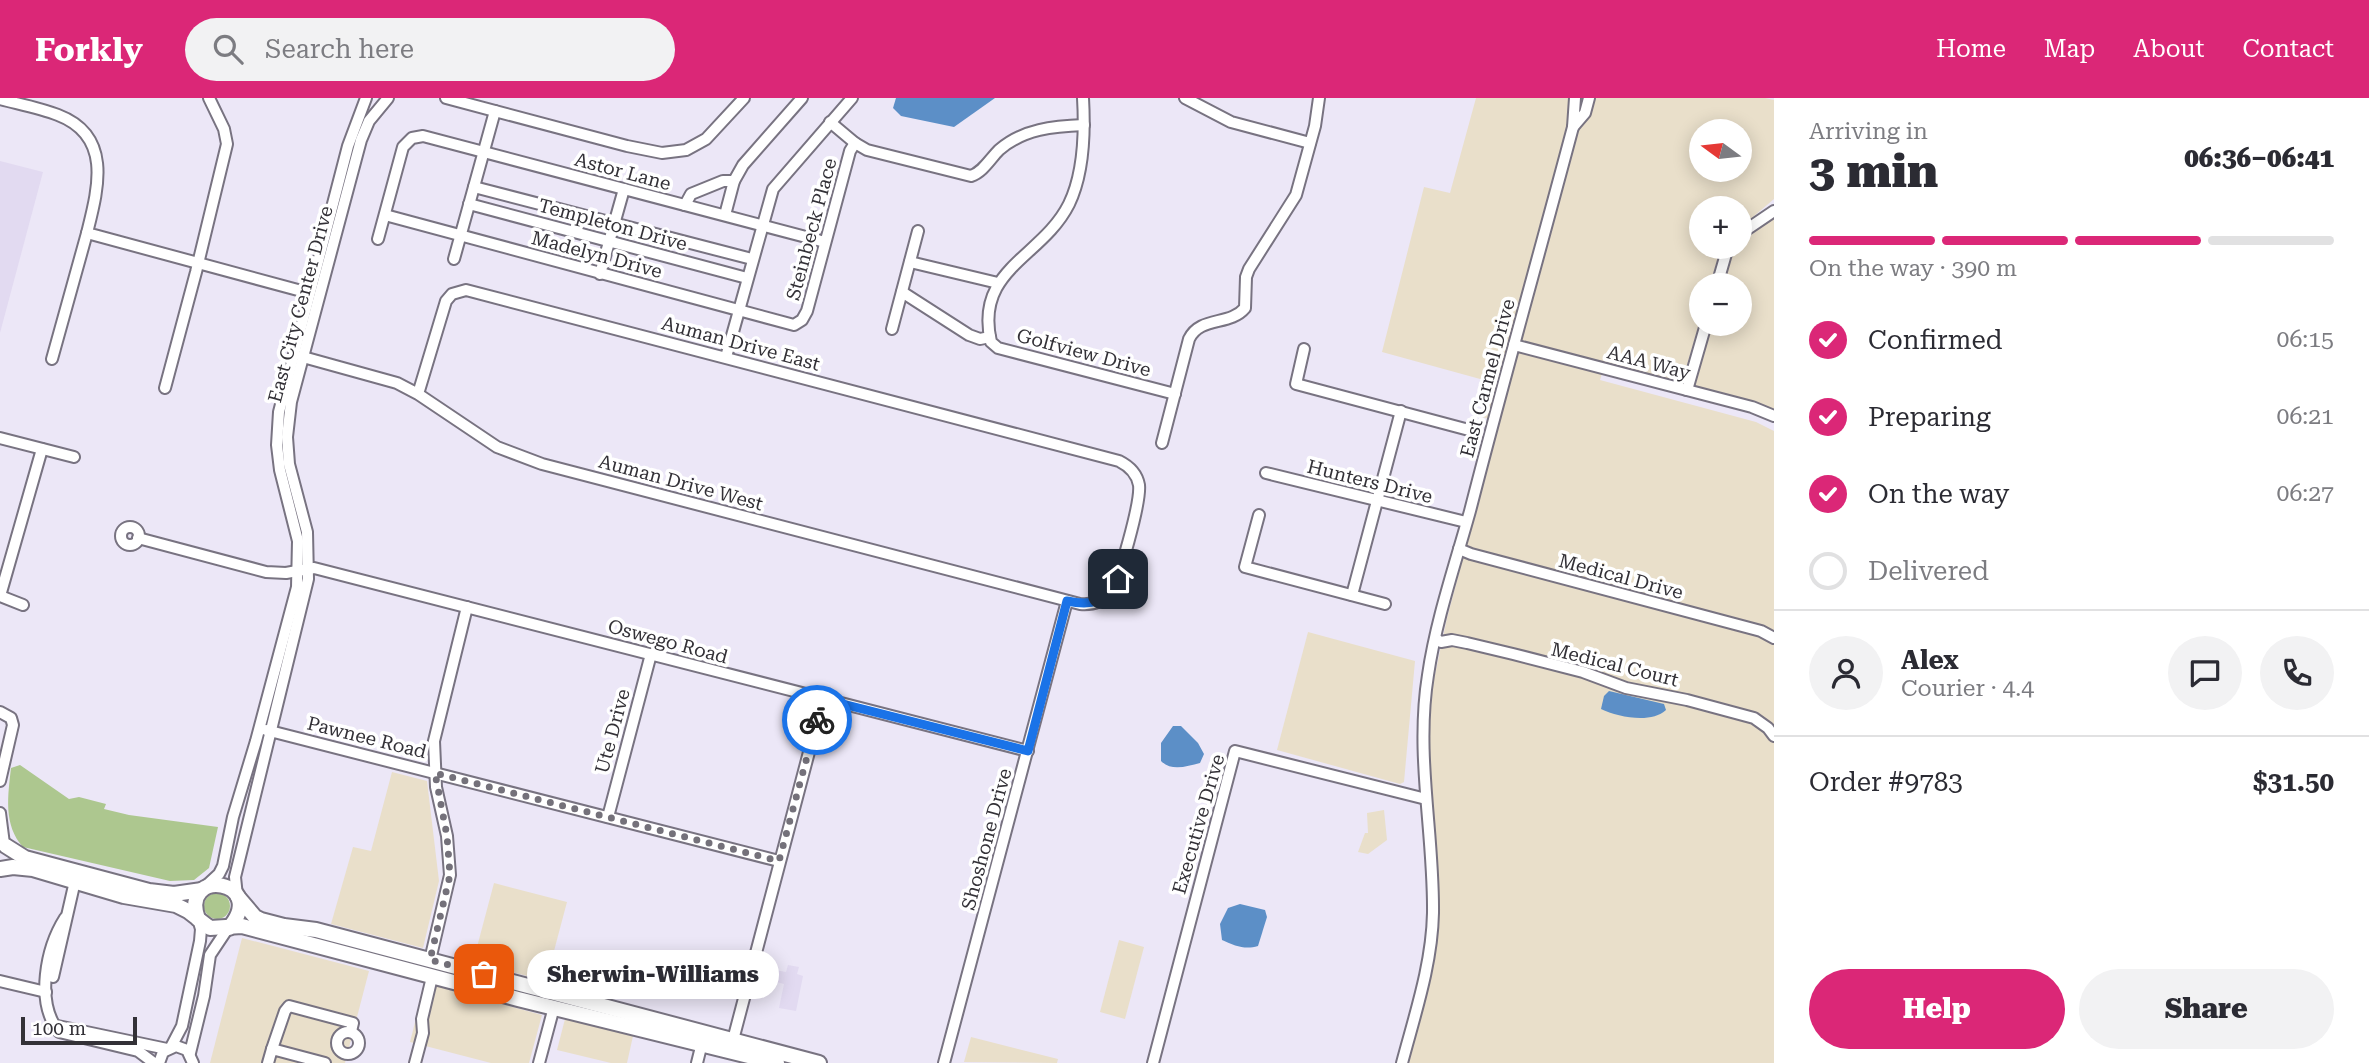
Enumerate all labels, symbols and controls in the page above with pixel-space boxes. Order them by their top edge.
search box [185,18,675,81]
text: Forkly [35,30,143,69]
icon: search [209,30,247,68]
text: Search here [265,34,414,64]
text: Home [1936,35,2006,63]
text: Map [2044,35,2095,63]
text: About [2133,35,2204,63]
text: Contact [2242,35,2334,63]
text: Arriving in [1809,118,1928,145]
north arrow [1689,119,1752,182]
map controls [1689,119,1752,336]
text: 06:36–06:41 [2184,143,2334,173]
text: 3 min [1809,144,1938,198]
street label: Astor Lane [572,148,673,195]
street label: Steinbeck Place [781,155,842,303]
street label: Templeton Drive [536,194,690,255]
button: + [1689,196,1752,259]
street label: East City Center Drive [263,203,338,405]
street label: Madelyn Drive [529,226,665,283]
text: On the way · 390 m [1809,255,2017,282]
button: − [1689,273,1752,336]
street label: East Carmel Drive [1455,296,1520,460]
street label: Auman Drive East [659,311,822,376]
icon: check [1809,321,1847,359]
street label: Golfview Drive [1014,324,1154,381]
text: Confirmed [1868,325,2003,355]
text: 06:15 [2277,326,2334,353]
street label: AAA Way [1605,340,1694,385]
icon: check [1809,398,1847,436]
text: Preparing [1868,402,1991,432]
text: 06:21 [2277,403,2334,430]
street label: Auman Drive West [596,449,766,515]
street label: Hunters Drive [1305,455,1435,508]
icon: check [1809,475,1847,513]
text: On the way [1868,479,2009,509]
text: 06:27 [2277,480,2334,507]
pin [1088,549,1148,609]
street label: Medical Drive [1556,549,1686,604]
text: Delivered [1868,556,1989,586]
icon: home [1099,560,1137,598]
street label: Oswego Road [605,614,730,669]
button: person [1809,636,1883,710]
button: chat [2168,636,2242,710]
button: phone [2260,636,2334,710]
street label: Medical Court [1549,638,1681,691]
text: Alex [1901,645,1959,675]
text: Courier · 4.4 [1901,675,2034,702]
courier [782,685,852,755]
street label: Ute Drive [590,686,635,776]
icon: bike [798,701,836,739]
street label: Pawnee Road [305,712,429,763]
street label: Executive Drive [1168,752,1229,897]
street label: Shoshone Drive [956,766,1016,913]
text: Order #9783 [1809,767,1963,797]
text: $31.50 [2253,767,2334,797]
pin [454,944,514,1004]
callout: Sherwin-Williams [526,950,778,998]
icon: bag [465,955,503,993]
text: Sherwin-Williams [547,961,759,988]
button: Help [1809,969,2065,1049]
button: Share [2079,969,2334,1049]
scale bar [21,1014,136,1046]
text: 100 m [32,1017,86,1040]

